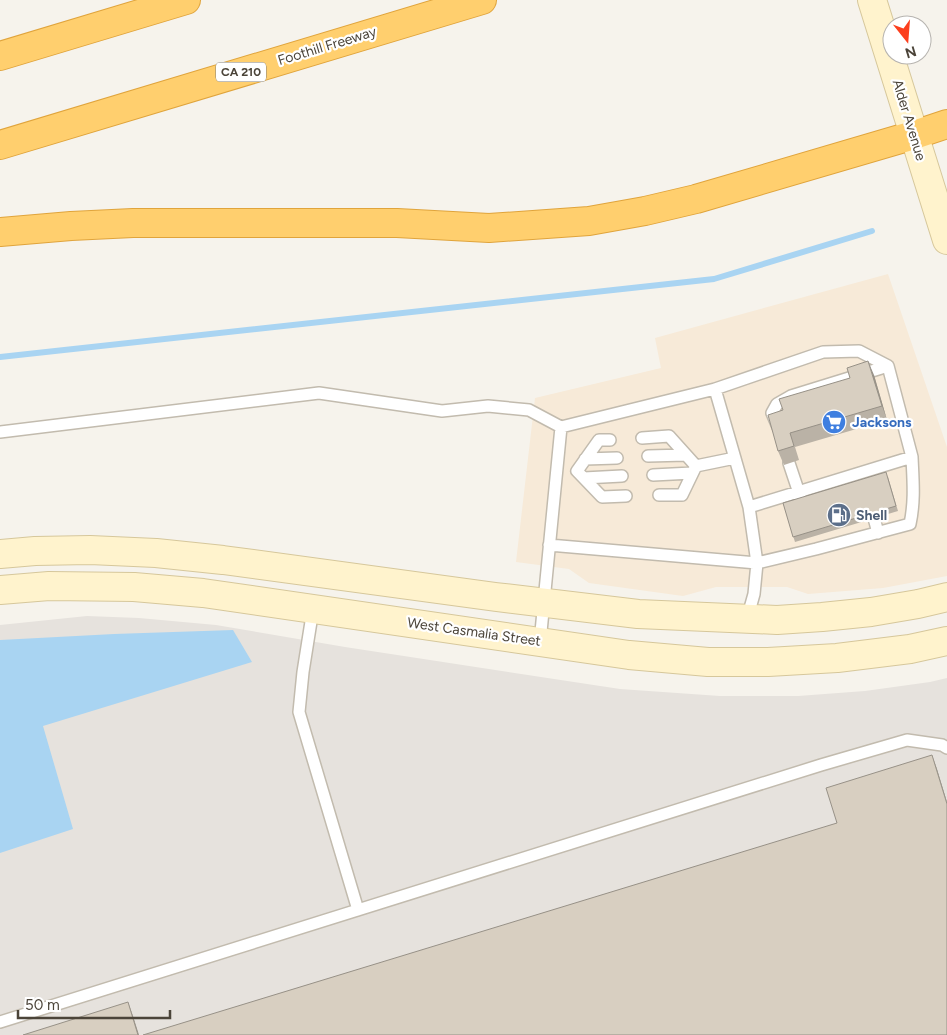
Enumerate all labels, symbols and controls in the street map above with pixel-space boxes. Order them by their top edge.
north arrow [882,15,932,65]
street label: Foothill Freeway [276,23,379,69]
text: N [903,42,918,62]
road number: CA 210 [216,62,266,82]
street label: Alder Avenue [889,77,930,163]
supermarket icon: Jacksons [821,409,847,435]
place label: Jacksons [852,414,912,431]
fuel station icon: Shell [826,502,852,528]
place label: Shell [856,507,887,524]
street label: West Casmalia Street [406,614,542,650]
scale bar [18,988,170,1020]
text: 50 m [25,996,60,1014]

